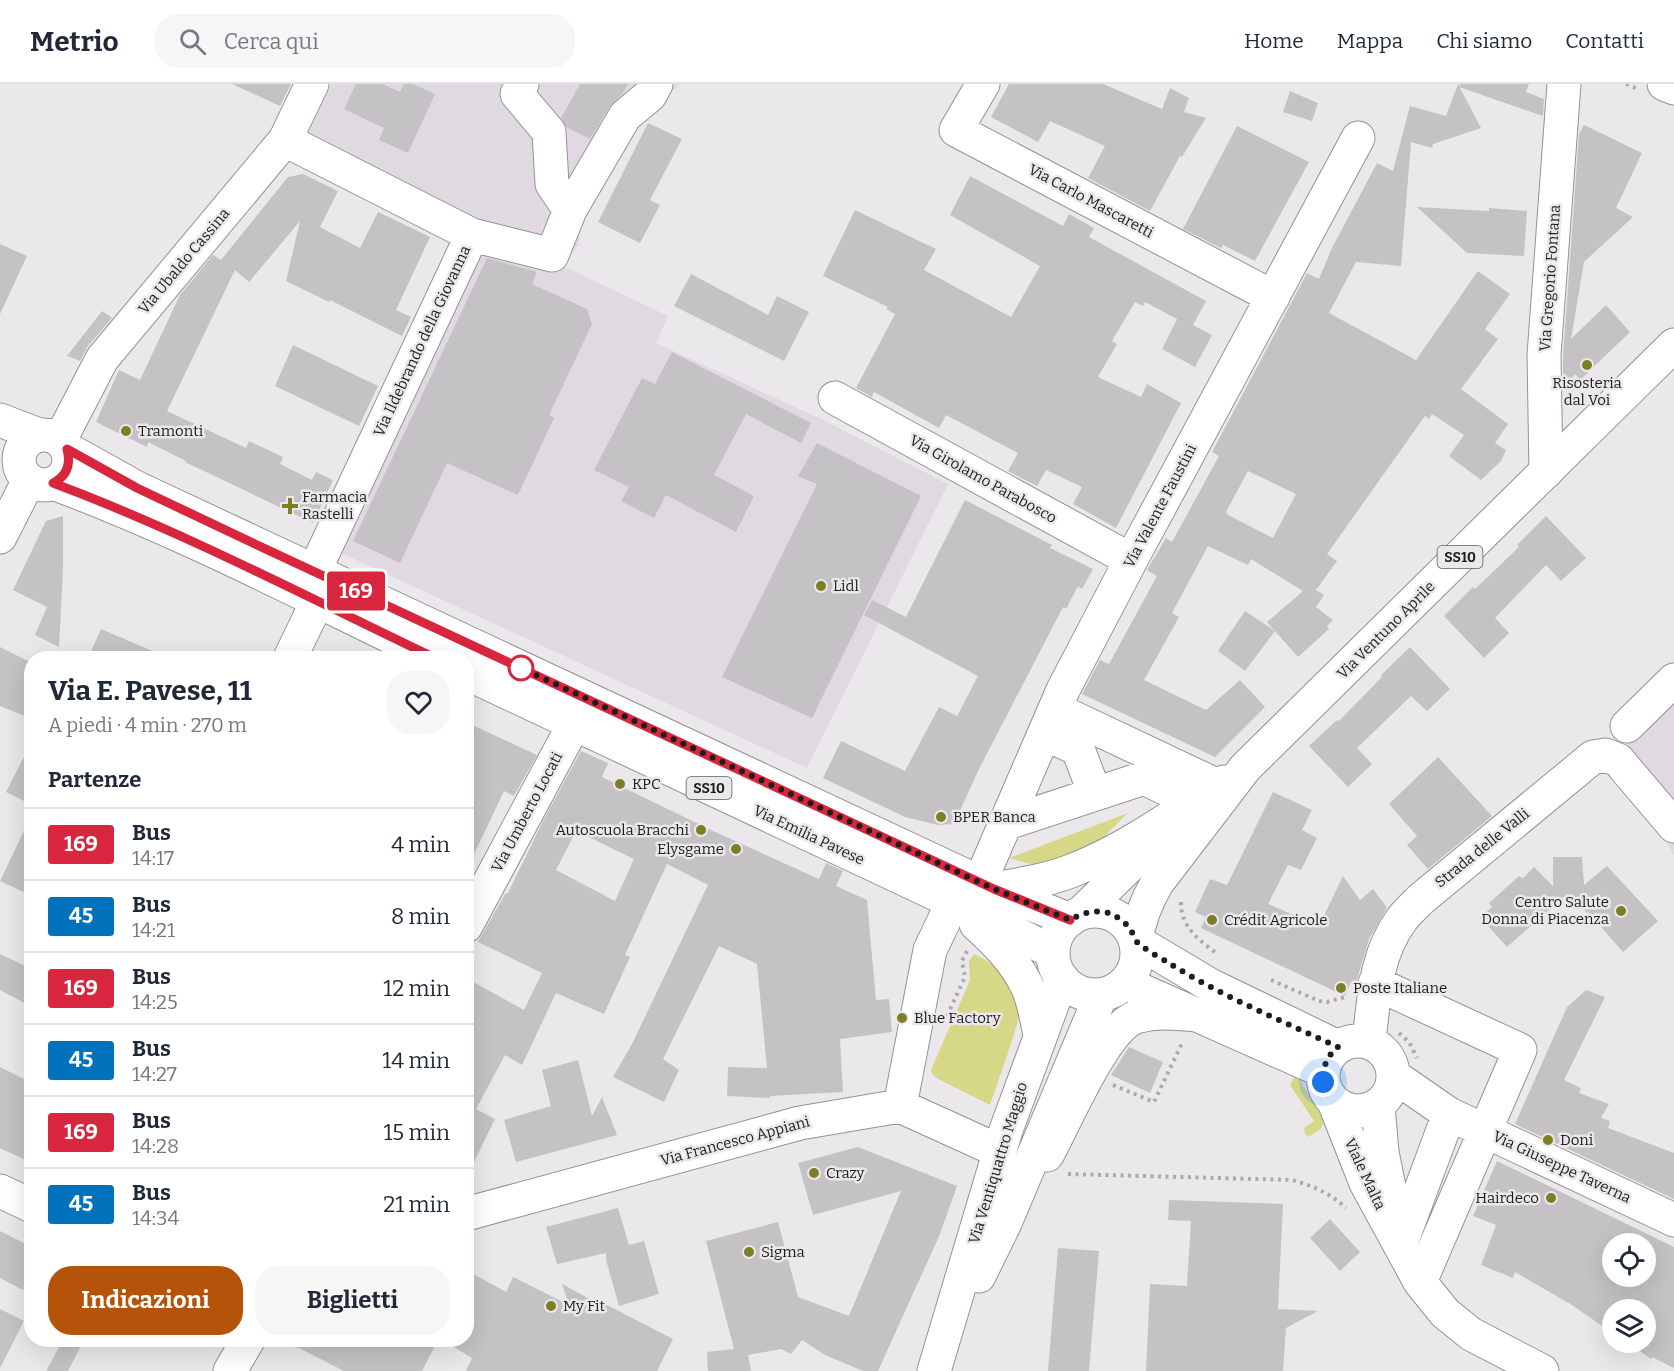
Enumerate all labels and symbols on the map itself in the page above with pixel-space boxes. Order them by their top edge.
street label: Via Carlo Mascaretti [1025,160,1157,242]
street label: Via Gregorio Fontana [1536,204,1564,352]
street label: Via Ubaldo Cassina [135,205,233,317]
street label: Via Ildebrando della Giovanna [370,243,474,439]
marker: Risosteria dal Voi [1580,358,1594,372]
place label: Risosteria dal Voi [1552,374,1622,409]
place label: Tramonti [138,422,204,440]
marker: Tramonti [119,424,133,438]
street label: Via Girolamo Parabosco [906,431,1060,527]
street label: Via Valente Faustini [1120,441,1200,571]
place label: Farmacia Rastelli [302,488,367,523]
marker: Farmacia Rastelli [283,499,297,513]
road number: SS10 [1438,546,1482,568]
line badge: 169 [322,572,391,610]
place label: Lidl [833,577,859,595]
street label: Via Ventuno Aprile [1333,577,1439,683]
marker: Lidl [814,579,828,593]
unlabelled marker [508,655,534,681]
street label: Via Umberto Locati [488,748,566,875]
place label: KPC [632,775,661,793]
marker: KPC [613,777,627,791]
road number: SS10 [686,777,732,799]
street label: Via Emilia Pavese [751,801,867,869]
street label: Strada delle Valli [1431,804,1533,891]
place label: BPER Banca [953,808,1036,826]
marker: BPER Banca [934,810,948,824]
place label: Autoscuola Bracchi [555,821,690,839]
marker: Autoscuola Bracchi [694,823,708,837]
place label: Elysgame [657,840,724,858]
marker: Elysgame [729,842,743,856]
place label: Centro Salute Donna di Piacenza [1481,893,1609,928]
marker: Centro Salute Donna di Piacenza [1614,904,1628,918]
place label: Crédit Agricole [1224,911,1327,929]
marker: Crédit Agricole [1205,913,1219,927]
place label: Poste Italiane [1353,979,1447,997]
marker: Poste Italiane [1334,981,1348,995]
place label: Blue Factory [914,1009,1001,1027]
marker: Blue Factory [895,1011,909,1025]
your location [1308,1067,1338,1097]
street label: Via Ventiquattro Maggio [965,1080,1031,1246]
street label: Via Francesco Appiani [658,1112,812,1170]
street label: Via Giuseppe Taverna [1490,1127,1634,1207]
place label: Doni [1560,1131,1594,1149]
marker: Doni [1541,1133,1555,1147]
street label: Viale Malta [1341,1135,1389,1213]
place label: Crazy [826,1164,865,1182]
marker: Crazy [807,1166,821,1180]
place label: Hairdeco [1475,1189,1539,1207]
marker: Hairdeco [1544,1191,1558,1205]
place label: Sigma [761,1243,805,1261]
marker: Sigma [742,1245,756,1259]
place label: My Fit [563,1297,606,1315]
marker: My Fit [544,1299,558,1313]

